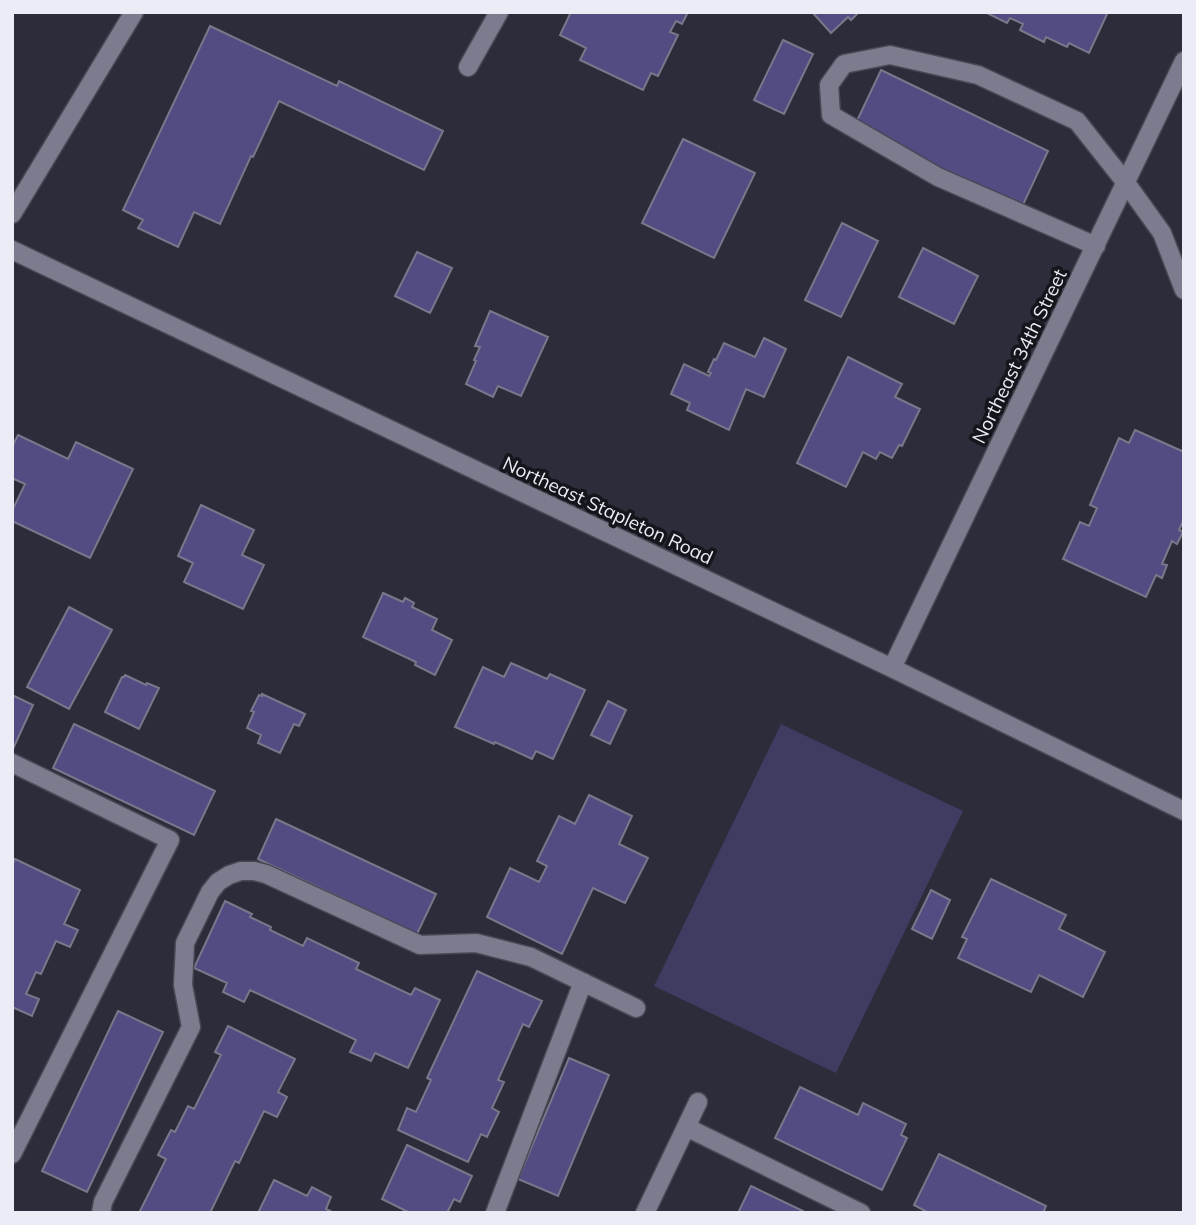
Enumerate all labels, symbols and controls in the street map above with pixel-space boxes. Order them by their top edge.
street label: Northeast 34th Street [966,265,1072,447]
street label: Northeast Stapleton Road [499,451,717,569]

